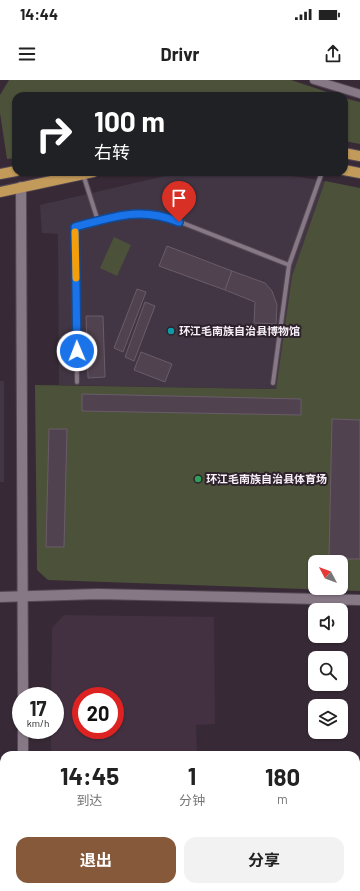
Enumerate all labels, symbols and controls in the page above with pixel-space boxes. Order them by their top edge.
text: 14:44 [20,5,58,23]
icon: menu [16,43,38,65]
text: Drivr [161,43,199,65]
icon: share [322,43,344,65]
text: 100 m [94,104,165,138]
icon: right [28,108,80,160]
text: 右转 [94,141,130,163]
pin [162,181,196,222]
icon: arrive [168,187,190,209]
place label: 环江毛南族自治县博物馆 [179,324,300,337]
marker: 环江毛南族自治县博物馆 [166,326,176,336]
position arrow [56,330,98,372]
place label: 环江毛南族自治县体育场 [206,472,327,485]
marker: 环江毛南族自治县体育场 [193,474,203,484]
north arrow [308,555,348,595]
map controls [308,555,348,739]
button: sound [308,603,348,643]
button: search [308,651,348,691]
speed limit sign: 20 [72,687,124,739]
text: 17 [29,696,46,720]
button: layers [308,699,348,739]
text: km/h [27,717,49,729]
text: 14:45 [60,761,119,790]
text: 1 [188,761,196,790]
text: 180 [265,762,300,791]
text: m [277,791,288,807]
text: 到达 [76,792,103,808]
text: 分钟 [179,792,205,808]
button: 退出 [16,837,176,883]
button: 分享 [184,837,344,883]

